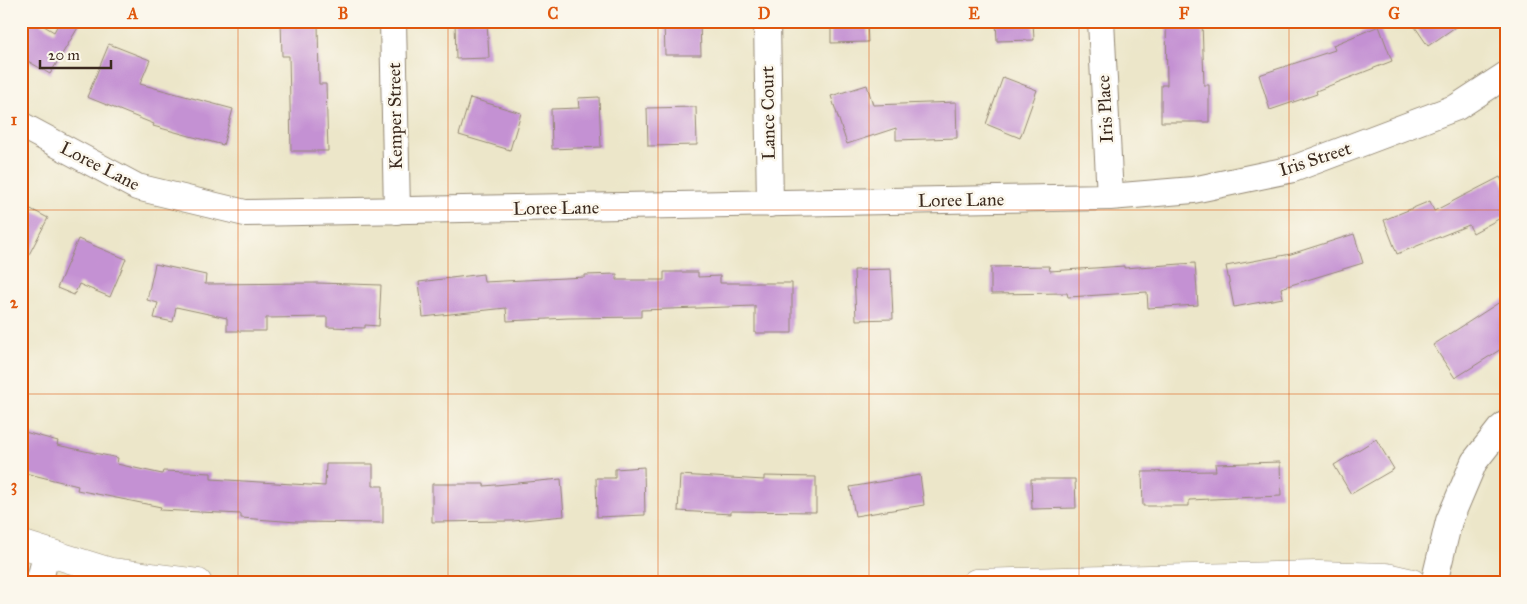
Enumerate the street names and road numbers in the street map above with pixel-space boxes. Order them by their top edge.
street label: Kemper Street [383,62,407,170]
street label: Lance Court [756,65,780,160]
street label: Iris Place [1092,75,1118,143]
street label: Loree Lane [57,137,143,195]
street label: Iris Street [1276,137,1354,181]
street label: Loree Lane [918,188,1004,212]
street label: Loree Lane [513,196,599,220]

